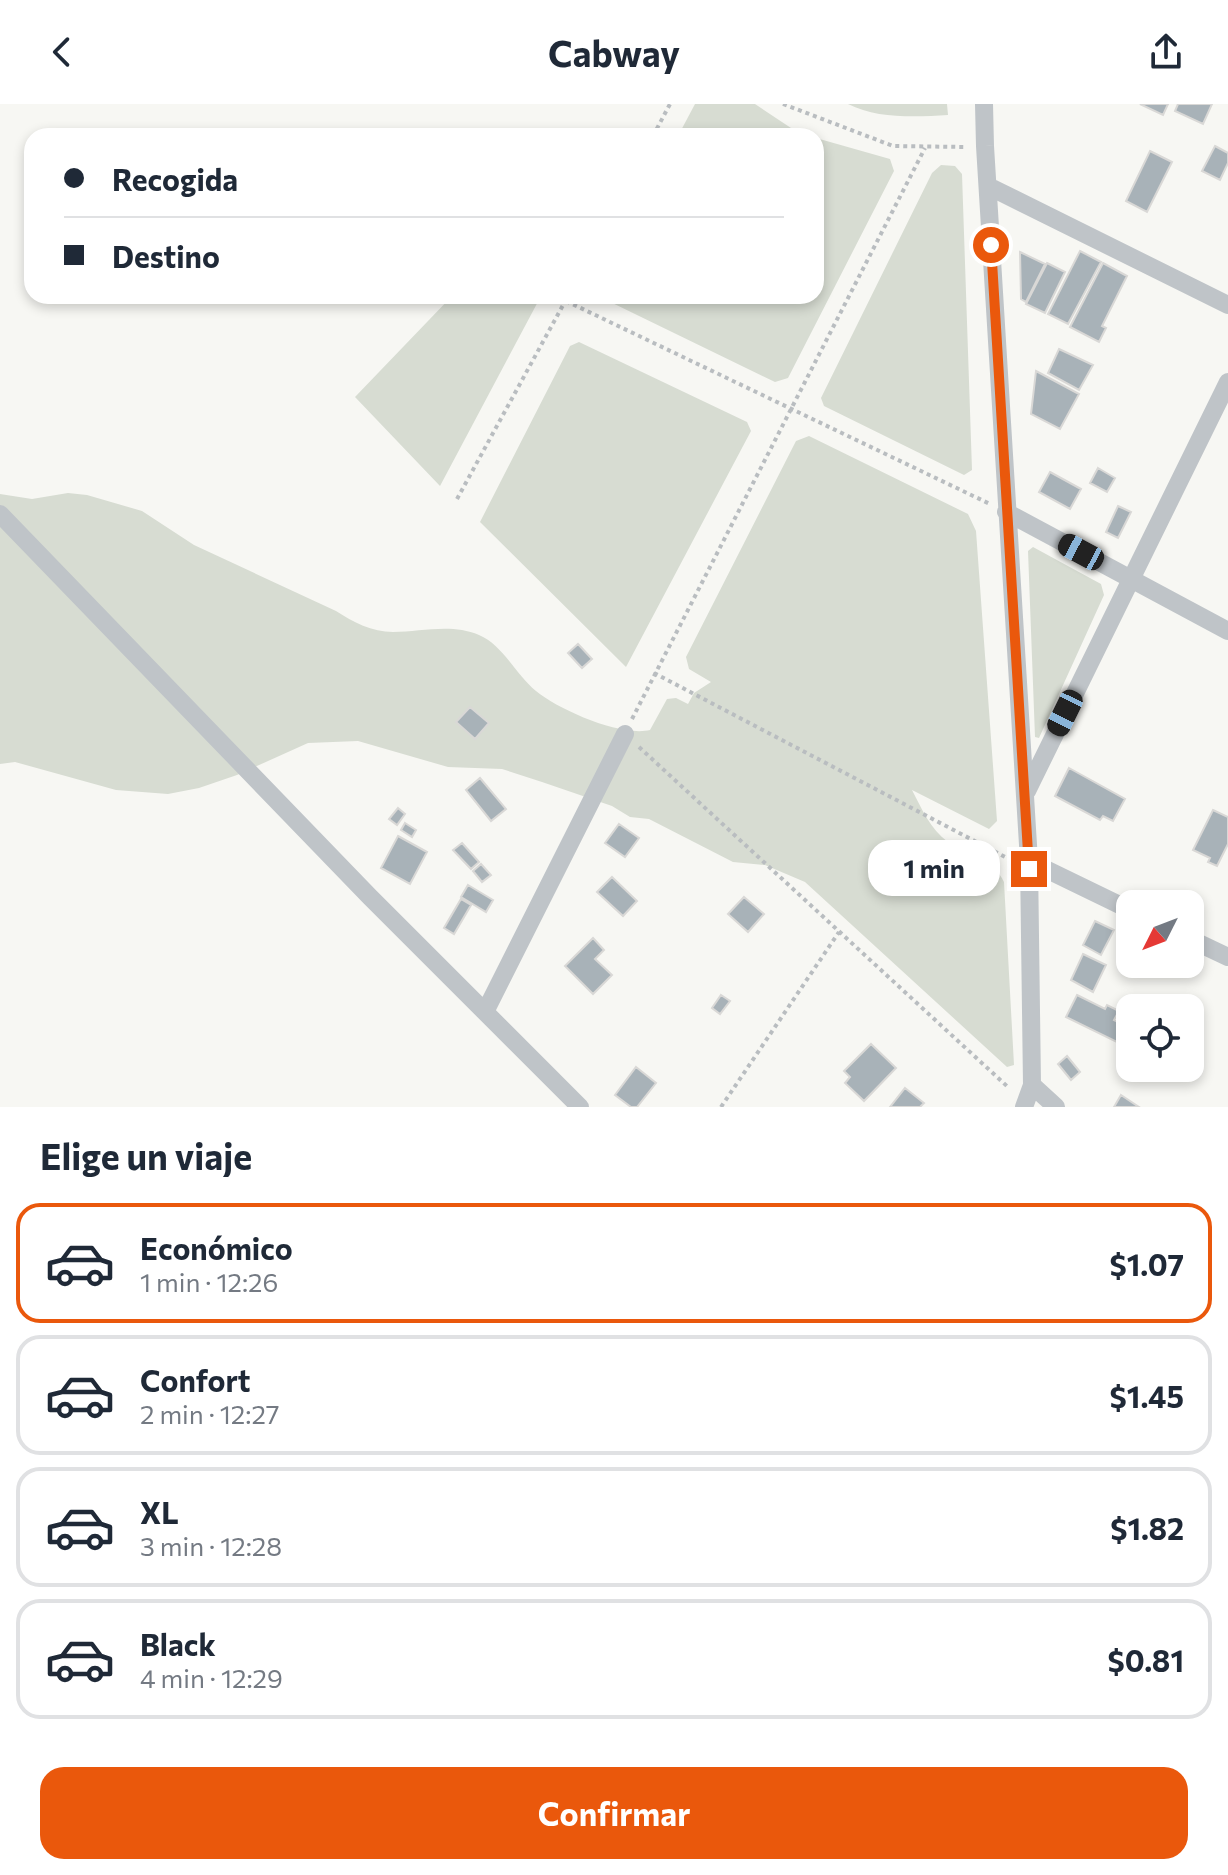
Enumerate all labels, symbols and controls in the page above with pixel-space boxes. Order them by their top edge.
icon: back [40,30,84,74]
text: Cabway [548,30,680,74]
icon: share [1144,30,1188,74]
text: Recogida [112,160,238,197]
route start [973,227,1009,263]
text: Destino [112,237,220,274]
car [1054,530,1108,574]
car [1044,686,1086,740]
callout: 1 min [869,841,1001,897]
route end [1011,851,1047,887]
text: 1 min [903,852,965,883]
north arrow [1116,890,1204,978]
map controls [1116,890,1204,1082]
button: locate [1116,994,1204,1082]
text: Elige un viaje [40,1133,252,1177]
icon: car [44,1227,116,1299]
text: Económico [140,1229,293,1266]
text: $1.07 [1110,1245,1184,1282]
text: 1 min · 12:26 [140,1266,278,1297]
icon: car [44,1359,116,1431]
text: Confort [140,1361,251,1398]
text: $1.45 [1110,1377,1184,1414]
text: 2 min · 12:27 [140,1398,280,1429]
icon: car [44,1491,116,1563]
text: XL [140,1493,179,1530]
text: $1.82 [1110,1509,1184,1546]
text: 3 min · 12:28 [140,1530,282,1561]
icon: car [44,1623,116,1695]
text: Black [140,1625,216,1662]
text: $0.81 [1108,1641,1184,1678]
text: 4 min · 12:29 [140,1662,283,1693]
button: Confirmar [40,1767,1188,1859]

